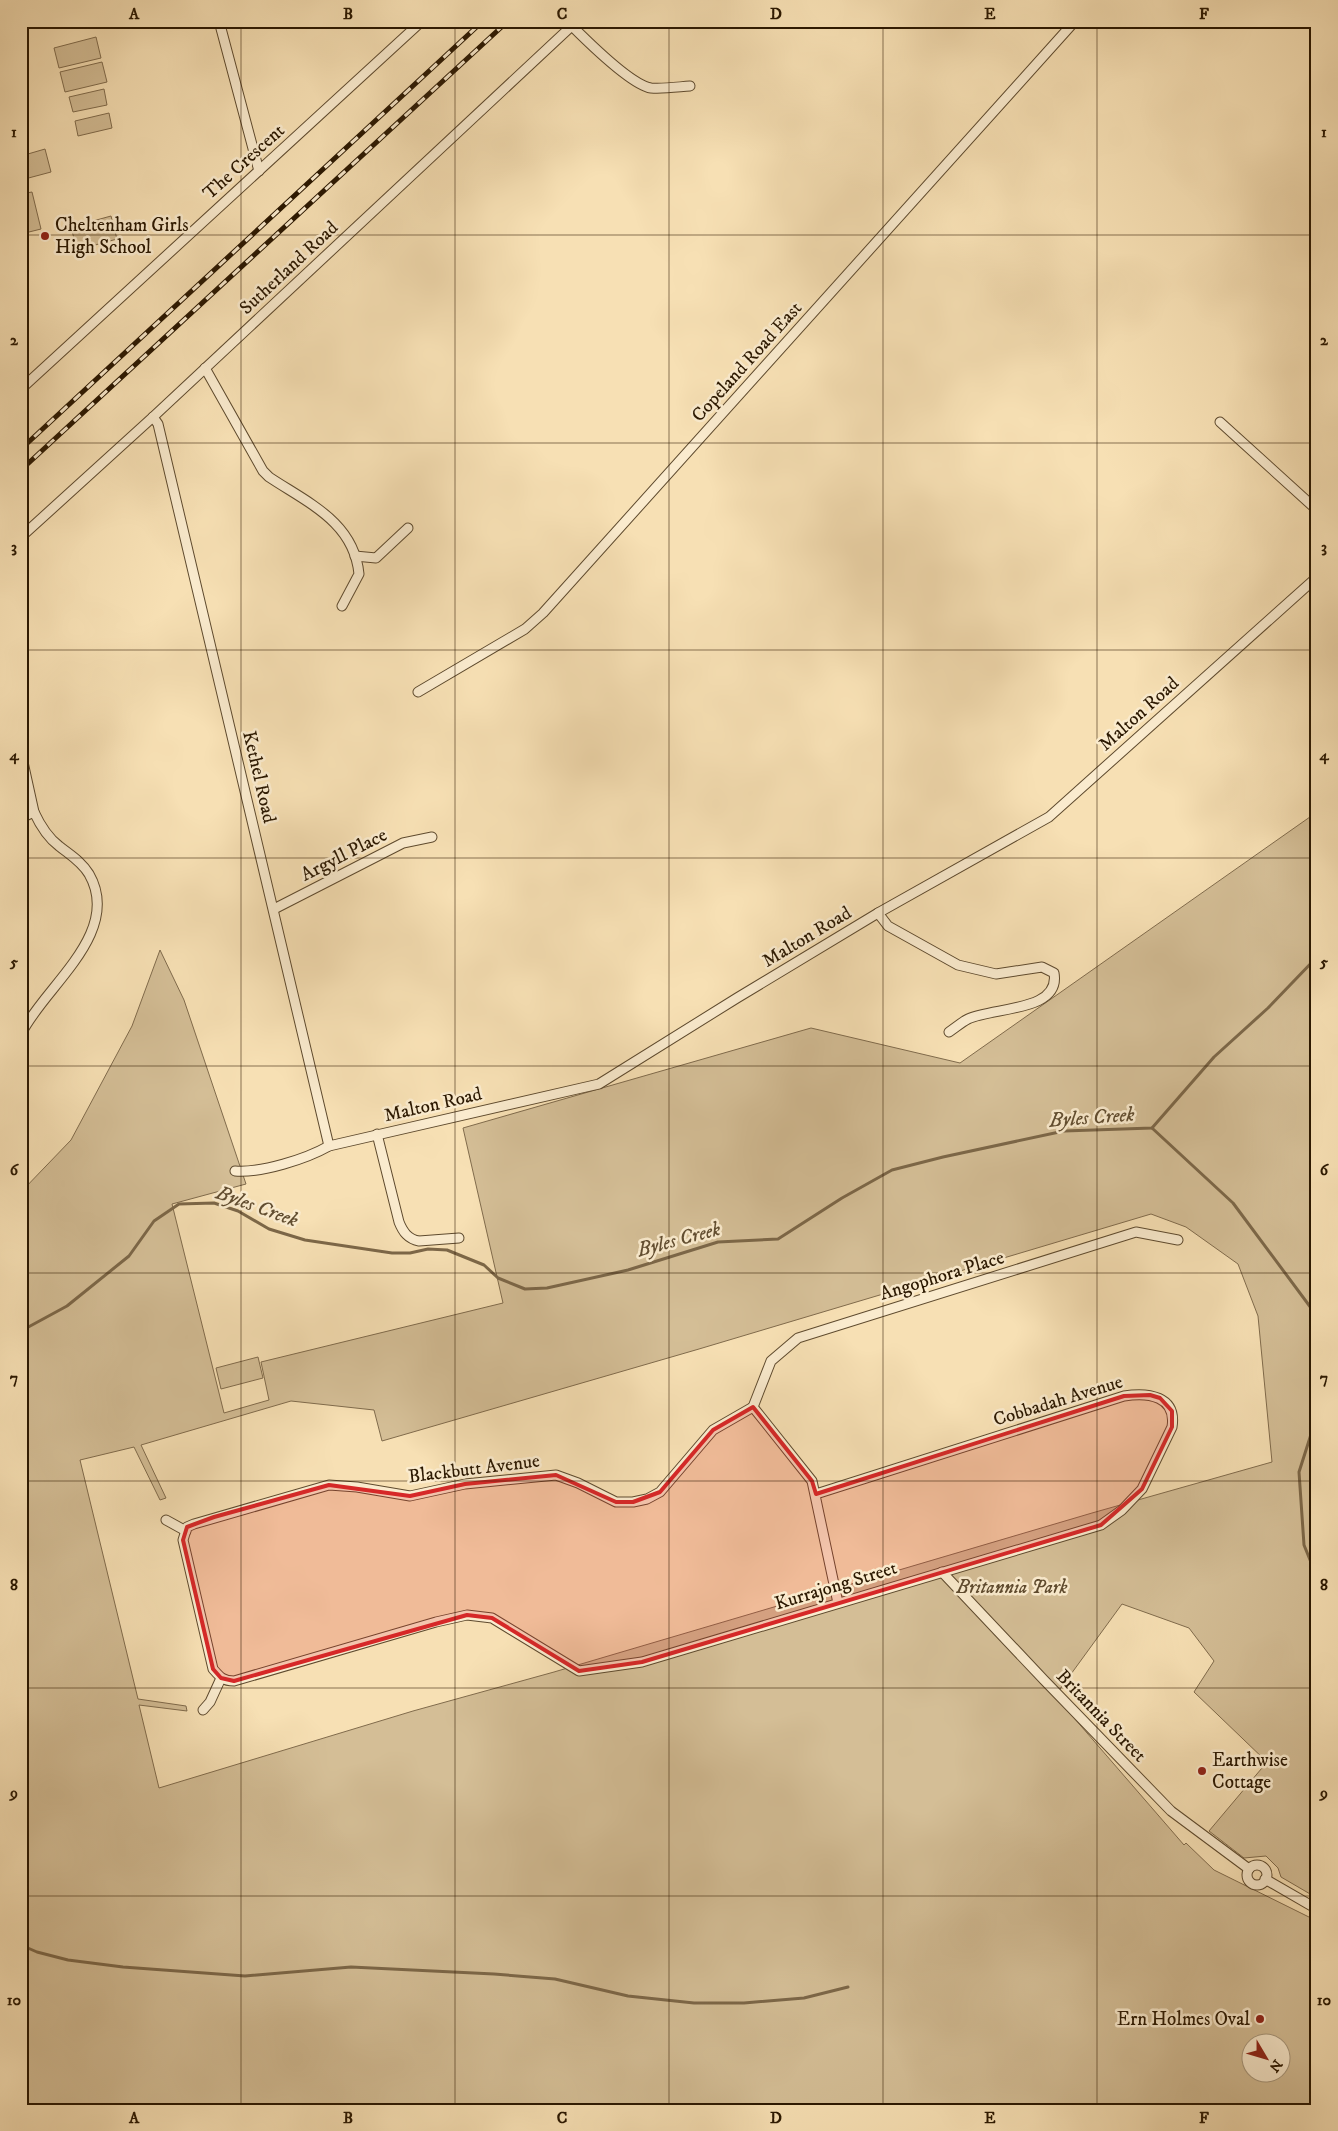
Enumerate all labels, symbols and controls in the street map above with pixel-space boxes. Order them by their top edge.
text: A [128,4,140,24]
text: B [343,4,353,24]
text: C [557,4,567,24]
text: D [770,4,782,24]
text: E [984,4,996,24]
text: F [1199,4,1209,24]
street label: The Crescent [198,119,290,205]
text: 1 [11,122,17,142]
text: 1 [1321,122,1327,142]
place label: Cheltenham Girls High School [55,214,189,259]
street label: Sutherland Road [235,216,343,320]
marker: Cheltenham Girls High School [39,230,51,242]
street label: Copeland Road East [687,297,807,427]
text: 2 [10,330,19,350]
text: 2 [1320,330,1329,350]
text: 3 [11,537,17,557]
text: 3 [1321,537,1327,557]
street label: Malton Road [1094,672,1184,756]
street label: Kethel Road [237,729,281,826]
text: 4 [8,745,19,765]
text: 4 [1318,745,1329,765]
street label: Argyll Place [297,823,391,886]
street label: Malton Road [758,901,856,973]
text: 5 [9,952,18,972]
text: 5 [1319,952,1328,972]
street label: Malton Road [382,1082,485,1127]
water label: Byles Creek [1048,1103,1136,1134]
text: 6 [10,1160,20,1180]
text: 6 [1320,1160,1330,1180]
water label: Byles Creek [212,1180,302,1234]
water label: Byles Creek [634,1217,724,1263]
street label: Angophora Place [877,1246,1007,1306]
text: 7 [10,1368,18,1388]
text: 7 [1320,1368,1328,1388]
street label: Cobbadah Avenue [991,1370,1126,1432]
street label: Blackbutt Avenue [407,1450,541,1488]
street label: Kurrajong Street [772,1557,900,1615]
text: 8 [10,1575,18,1595]
text: 8 [1320,1575,1328,1595]
park label: Britannia Park [955,1576,1068,1599]
street label: Britannia Street [1051,1665,1151,1767]
place label: Earthwise Cottage [1212,1749,1288,1794]
marker: Earthwise Cottage [1196,1765,1208,1777]
text: 9 [9,1783,18,1803]
text: 9 [1319,1783,1328,1803]
text: 10 [7,1990,22,2010]
text: 10 [1317,1990,1332,2010]
place label: Ern Holmes Oval [1117,2008,1250,2031]
marker: Ern Holmes Oval [1254,2013,1266,2025]
north arrow [1240,2034,1290,2084]
text: N [1265,2055,1286,2076]
text: A [128,2108,140,2128]
text: B [343,2108,353,2128]
text: C [557,2108,567,2128]
text: D [770,2108,782,2128]
text: E [984,2108,996,2128]
text: F [1199,2108,1209,2128]

